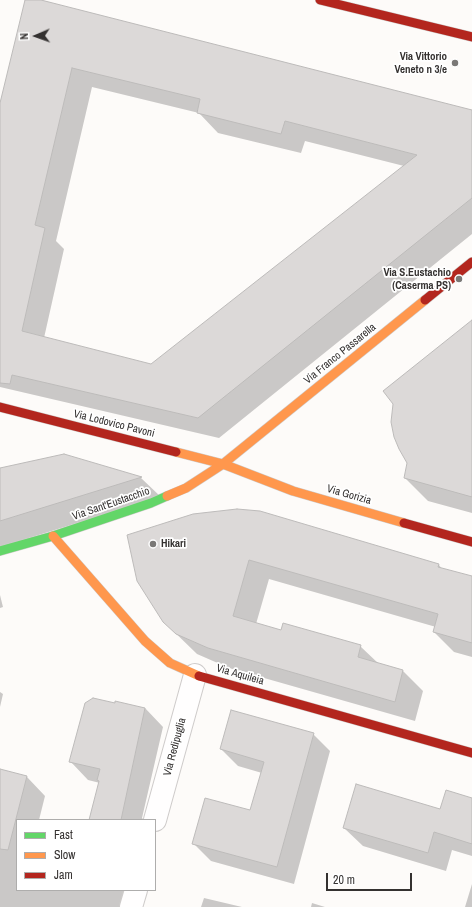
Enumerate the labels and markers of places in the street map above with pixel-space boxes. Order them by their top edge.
place label: Via Vittorio Veneto n 3/e [395,50,447,76]
marker: Via Vittorio Veneto n 3/e [450,58,460,68]
place label: Via S.Eustachio (Caserma PS) [383,266,451,292]
marker: Via S.Eustachio (Caserma PS) [454,274,464,284]
place label: Hikari [161,537,186,551]
marker: Hikari [148,539,158,549]

